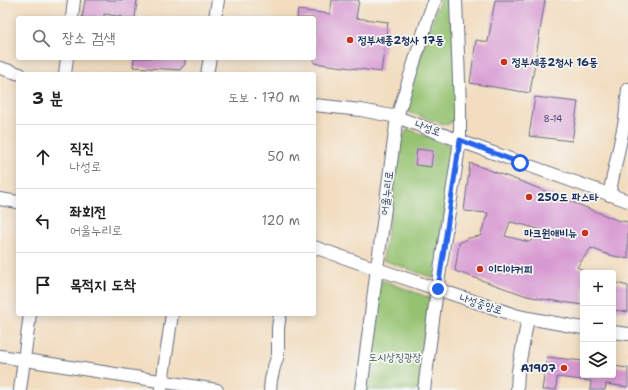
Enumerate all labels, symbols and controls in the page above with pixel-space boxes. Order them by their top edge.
search box [16,16,316,60]
icon: search [30,27,52,49]
text: 장소 검색 [62,28,115,48]
place label: 정부세종2청사 17동 [357,33,444,48]
marker: 정부세종2청사 17동 [345,35,355,45]
place label: 정부세종2청사 16동 [511,55,598,70]
marker: 정부세종2청사 16동 [499,57,509,67]
text: 3 분 [32,87,63,109]
text: 도보 · 170 m [228,89,300,106]
house number: 8-14 [544,113,562,125]
street label: 나성로 [413,116,443,140]
text: 직진 [70,138,94,158]
icon: ahead [32,146,54,168]
text: 50 m [267,148,300,165]
route start [511,154,529,172]
text: 나성로 [70,158,101,175]
street label: 어울누리로 [377,170,397,216]
place label: 250도 파스타 [537,190,599,205]
marker: 250도 파스타 [524,192,534,202]
text: 좌회전 [70,202,106,222]
icon: left [32,210,54,232]
text: 120 m [262,212,300,229]
text: 어울누리로 [70,222,122,239]
place label: 마크원애비뉴 [524,226,577,241]
marker: 마크원애비뉴 [580,228,590,238]
place label: 이디야커피 [488,262,532,277]
marker: 이디야커피 [475,264,485,274]
map controls [580,270,616,378]
button: + [580,270,616,306]
icon: arrive [32,274,54,296]
text: 목적지 도착 [70,275,136,295]
route end [429,280,447,298]
street label: 나성중앙로 [458,290,505,318]
button: − [580,306,616,342]
button: layers [580,342,616,378]
park label: 도시상징광장 [368,350,422,365]
place label: A1907 [521,361,556,376]
marker: A1907 [559,363,569,373]

